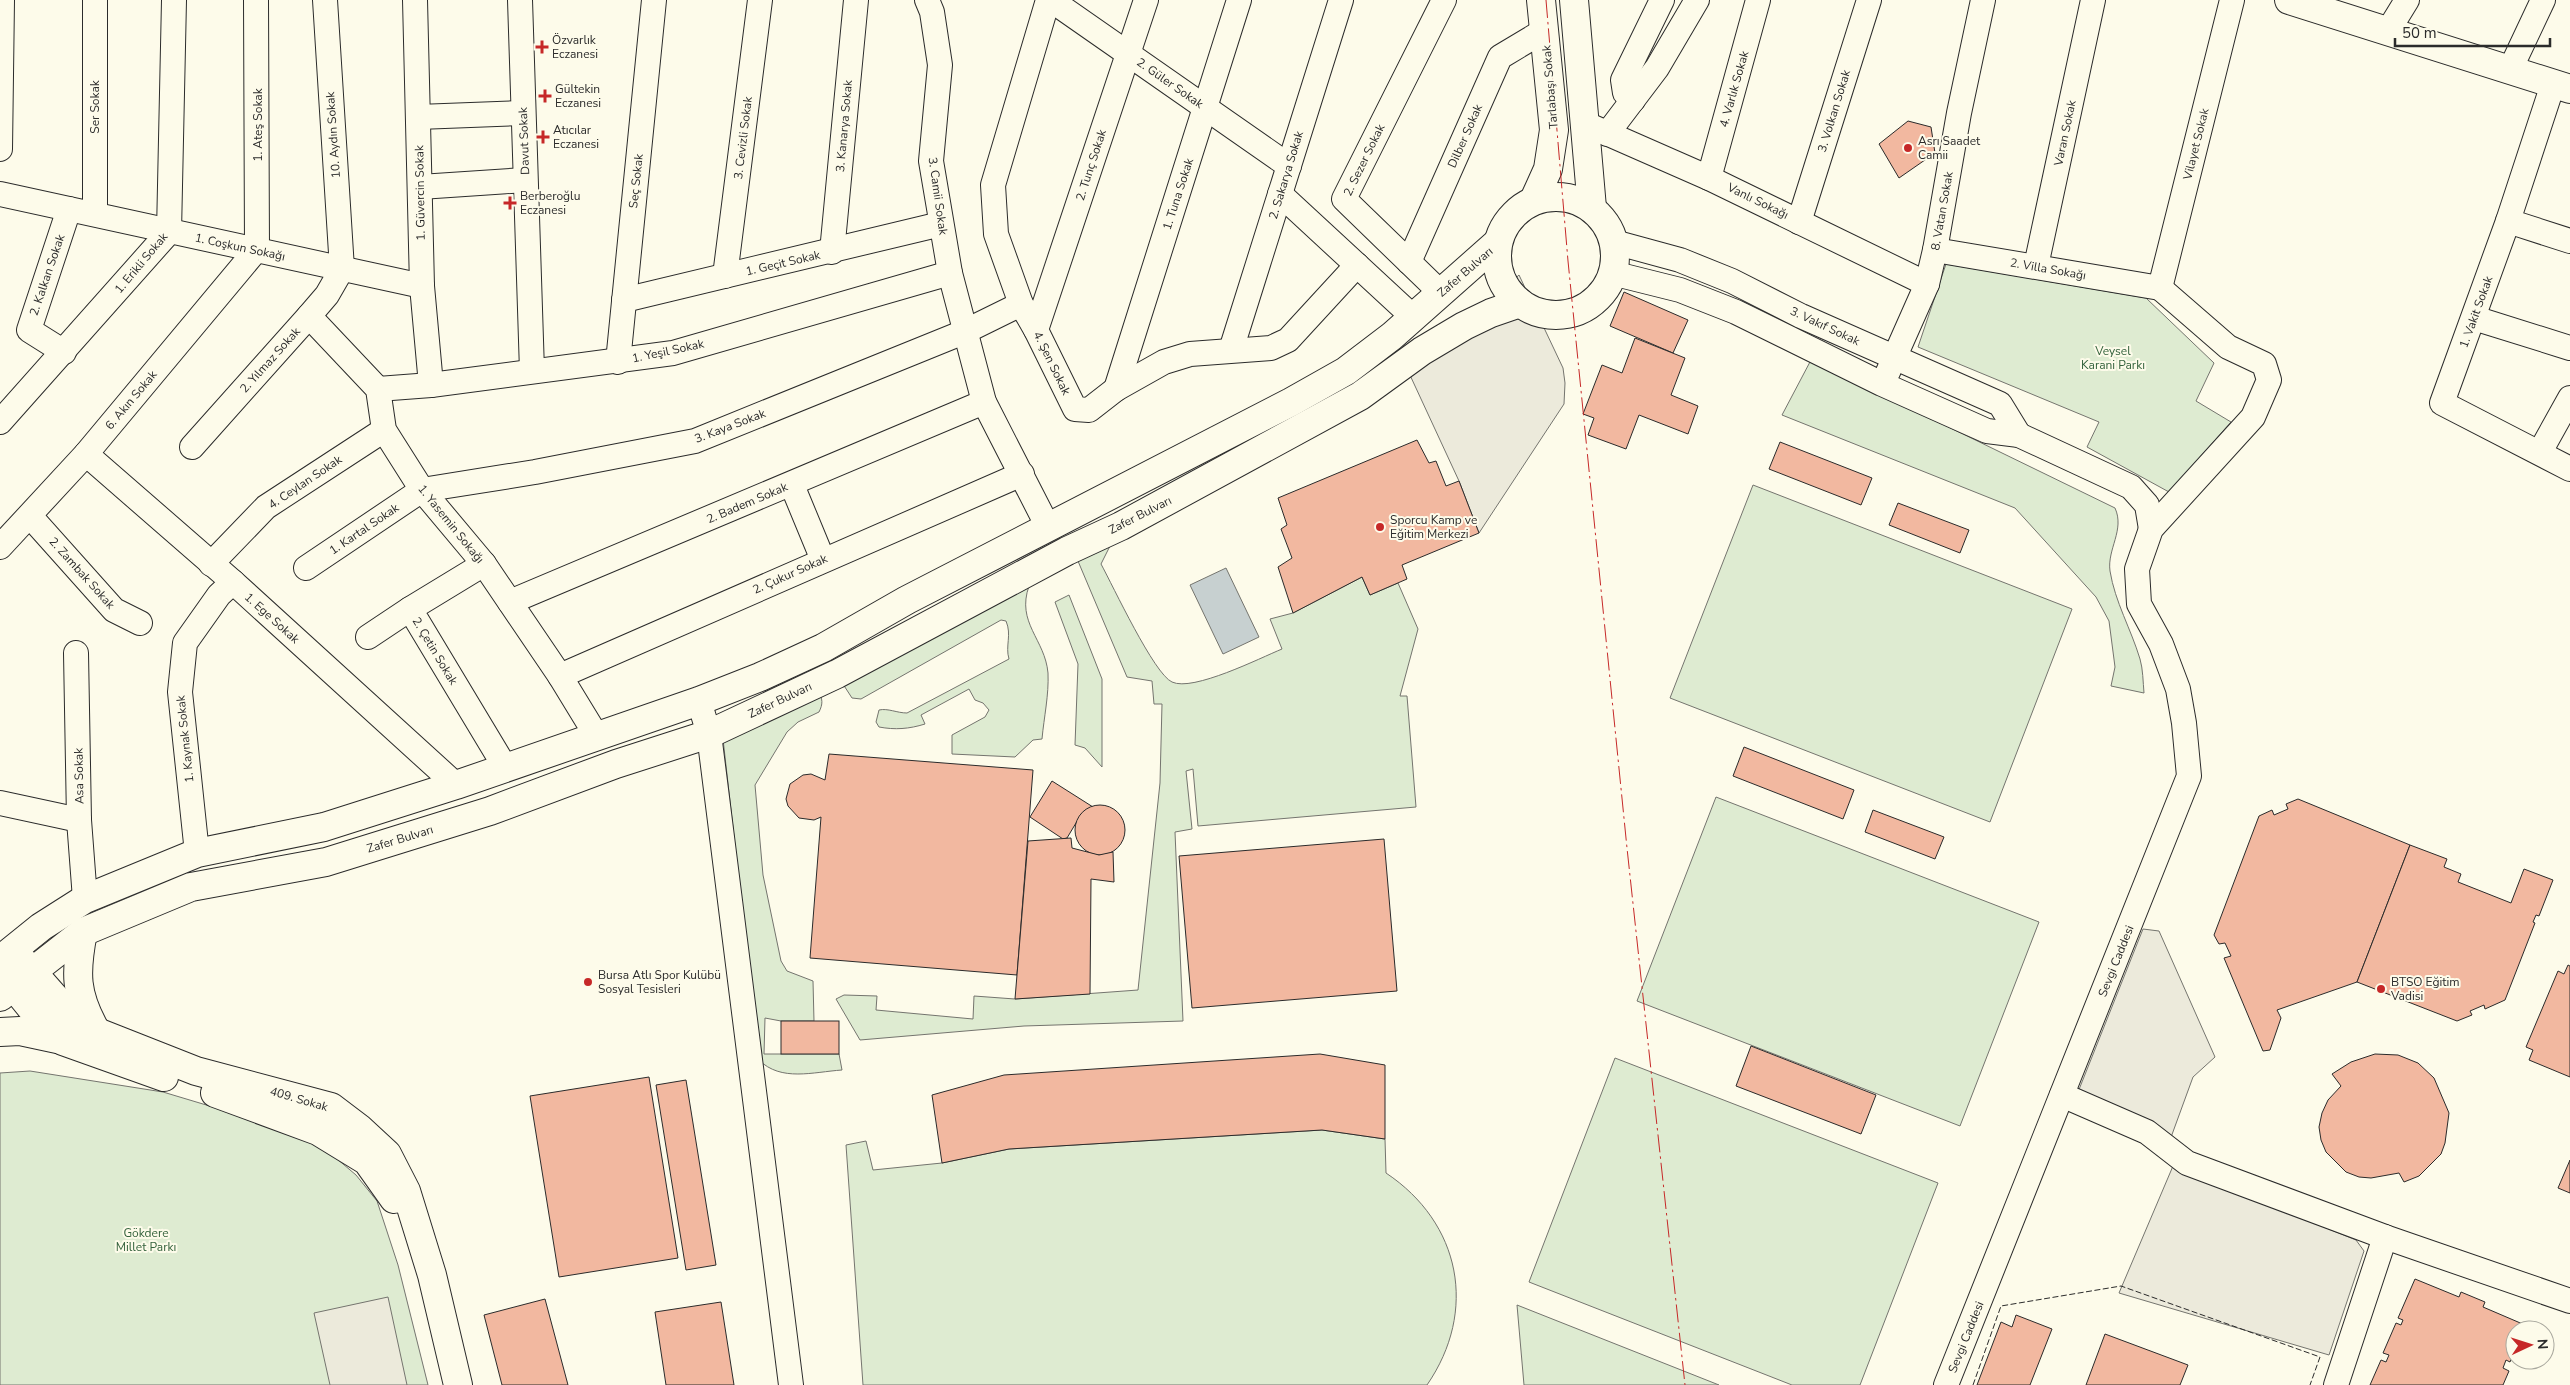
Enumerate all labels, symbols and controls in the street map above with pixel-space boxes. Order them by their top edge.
scale bar [2395,15,2550,47]
text: 50 m [2402,23,2437,43]
place label: Özvarlık Eczanesi [552,32,598,62]
marker: Özvarlık Eczanesi [536,41,548,53]
street label: Tarlabaşı Sokak [1538,43,1562,130]
street label: 4. Varlık Sokak [1715,48,1753,129]
street label: 2. Güler Sokak [1133,54,1207,113]
street label: 3. Volkan Sokak [1814,67,1854,154]
street label: 3. Kanarya Sokak [832,78,856,173]
street label: Ser Sokak [87,79,103,134]
place label: Gültekin Eczanesi [555,81,601,111]
street label: 1. Ateş Sokak [250,87,266,162]
street label: 10. Aydın Sokak [322,90,344,179]
marker: Gültekin Eczanesi [539,90,551,102]
street label: 3. Cevizli Sokak [730,95,756,180]
street label: Varan Sokak [2050,98,2080,168]
street label: Dilber Sokak [1444,101,1487,170]
street label: Davut Sokak [515,106,533,175]
street label: Vilayet Sokak [2179,106,2213,182]
street label: 2. Sezer Sokak [1340,120,1389,199]
place label: Atıcılar Eczanesi [553,122,599,152]
street label: 2. Tunç Sokak [1072,126,1110,203]
street label: 2. Sakarya Sokak [1265,128,1307,221]
marker: Atıcılar Eczanesi [537,131,549,143]
place label: Asrı Saadet Camii [1918,133,1981,163]
marker: Asrı Saadet Camii [1902,142,1914,154]
street label: 1. Güvercin Sokak [411,144,429,241]
street label: Seç Sokak [625,152,647,209]
street label: 1. Tuna Sokak [1159,155,1197,232]
street label: 3. Camii Sokak [925,156,952,237]
street label: 8. Vatan Sokak [1927,169,1957,252]
street label: Vanlı Sokağı [1724,179,1791,223]
place label: Berberoğlu Eczanesi [520,188,580,218]
marker: Berberoğlu Eczanesi [504,197,516,209]
street label: 1. Erikli Sokak [111,228,172,297]
street label: 1. Coşkun Sokağı [193,230,287,264]
street label: 2. Kalkan Sokak [26,231,69,318]
street label: Zafer Bulvarı [1434,243,1496,301]
street label: 1. Geçit Sokak [744,246,823,279]
street label: 2. Villa Sokağı [2009,254,2087,284]
street label: 1. Vakit Sokak [2456,273,2497,350]
street label: 3. Vakıf Sokak [1788,303,1863,350]
street label: 2. Yılmaz Sokak [236,323,304,396]
street label: 4. Şen Sokak [1030,328,1075,398]
street label: 1. Yeşil Sokak [631,335,706,366]
park label: Veysel Karani Parkı [2081,343,2145,373]
street label: 6. Akın Sokak [101,366,161,433]
street label: 3. Kaya Sokak [692,405,769,447]
street label: 4. Ceylan Sokak [265,451,346,512]
street label: 2. Badem Sokak [704,478,791,527]
street label: 1. Yasemin Sokağı [414,481,488,567]
street label: Zafer Bulvarı [1106,492,1174,538]
street label: 1. Kartal Sokak [326,499,403,558]
place label: Sporcu Kamp ve Eğitim Merkezi [1390,512,1477,542]
marker: Sporcu Kamp ve Eğitim Merkezi [1374,521,1386,533]
street label: 2. Zambak Sokak [45,534,119,613]
street label: 2. Çukur Sokak [750,550,831,598]
street label: 1. Ege Sokak [241,589,304,648]
street label: 2. Çetin Sokak [408,614,462,689]
street label: Zafer Bulvarı [746,678,814,722]
street label: 1. Kaynak Sokak [172,694,198,783]
street label: Asa Sokak [70,747,87,804]
street label: Zafer Bulvarı [365,821,435,857]
street label: Sevgi Caddesi [2094,923,2138,999]
place label: Bursa Atlı Spor Kulübü Sosyal Tesisleri [598,967,721,997]
place label: BTSO Eğitim Vadisi [2390,974,2460,1004]
marker: Bursa Atlı Spor Kulübü Sosyal Tesisleri [582,976,594,988]
marker: BTSO Eğitim Vadisi [2375,983,2387,995]
street label: 409. Sokak [268,1083,331,1115]
park label: Gökdere Millet Parkı [116,1225,176,1255]
street label: Sevgi Caddesi [1944,1299,1988,1375]
north arrow [2505,1320,2555,1370]
text: N [2533,1338,2552,1350]

